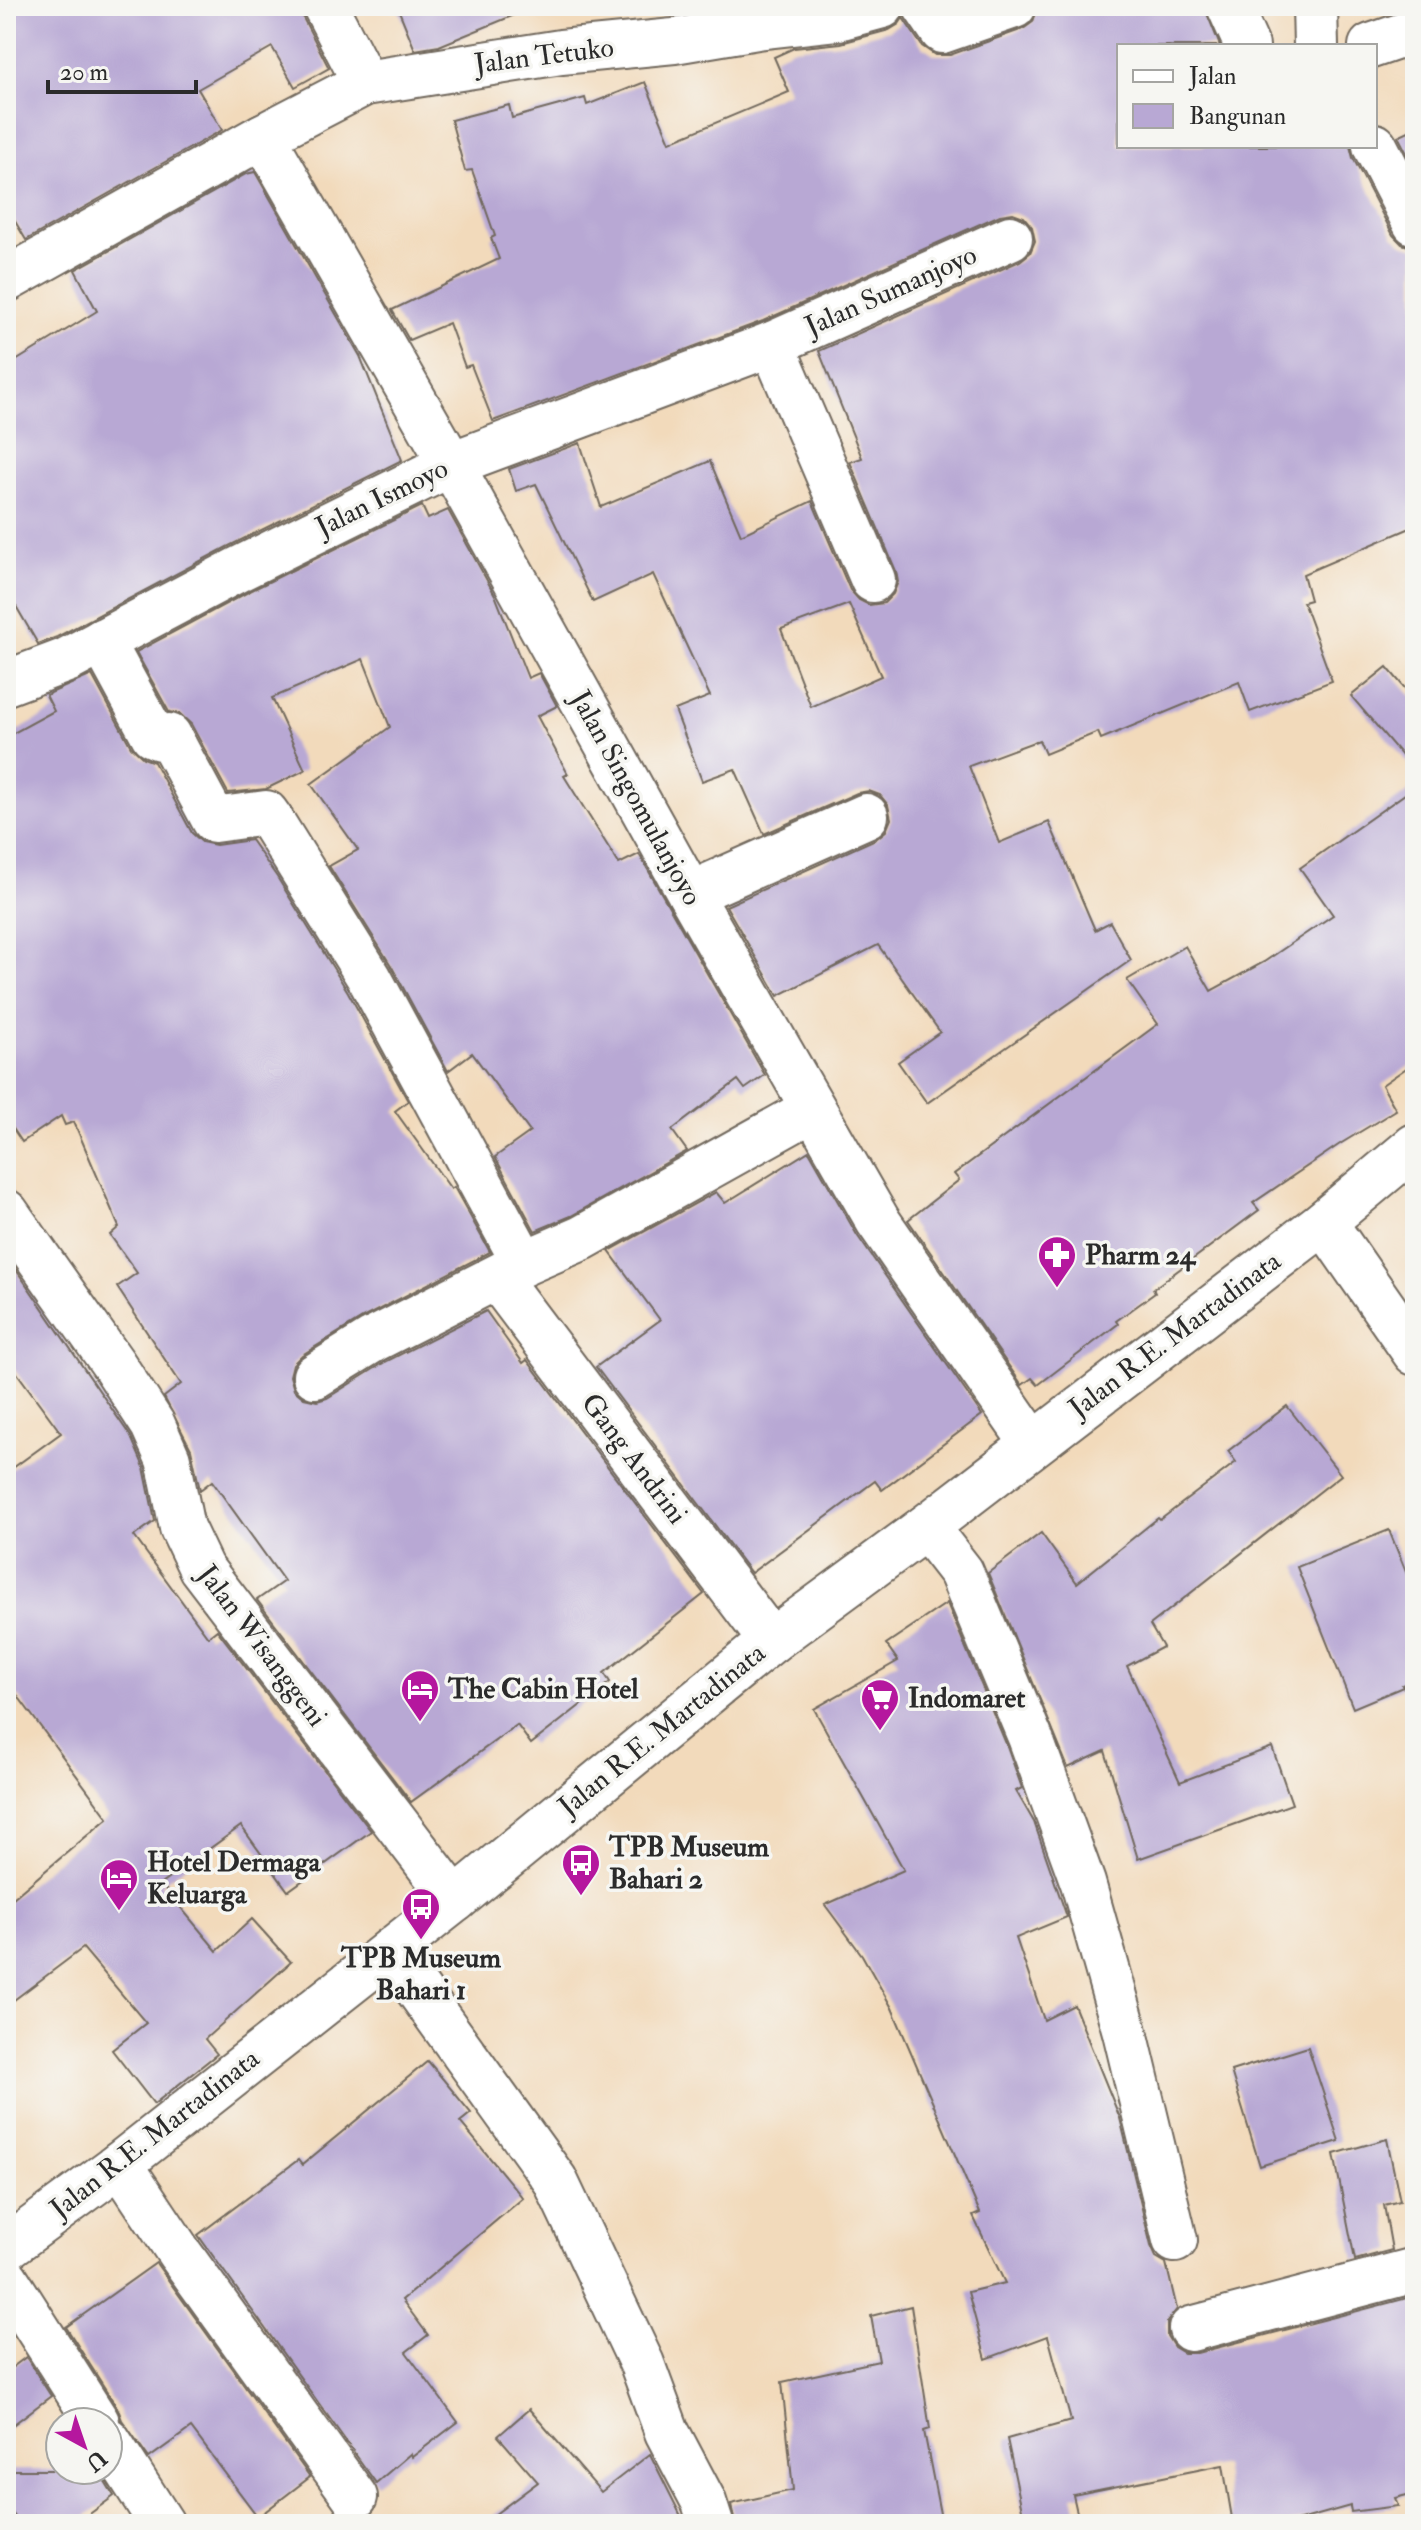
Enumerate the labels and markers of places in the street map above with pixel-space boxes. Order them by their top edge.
pharmacy icon: Pharm 24 [1036,1234,1078,1289]
place label: Pharm 24 [1085,1238,1197,1273]
hotel icon: The Cabin Hotel [399,1668,441,1723]
place label: The Cabin Hotel [447,1672,639,1707]
supermarket icon: Indomaret [859,1677,901,1732]
place label: Indomaret [908,1681,1025,1716]
place label: TPB Museum Bahari 2 [608,1830,769,1897]
bus stop icon: TPB Museum Bahari 2 [560,1842,602,1897]
place label: Hotel Dermaga Keluarga [147,1845,322,1912]
hotel icon: Hotel Dermaga Keluarga [98,1857,140,1912]
bus stop icon: TPB Museum Bahari 1 [400,1886,442,1941]
place label: TPB Museum Bahari 1 [340,1941,501,2008]

